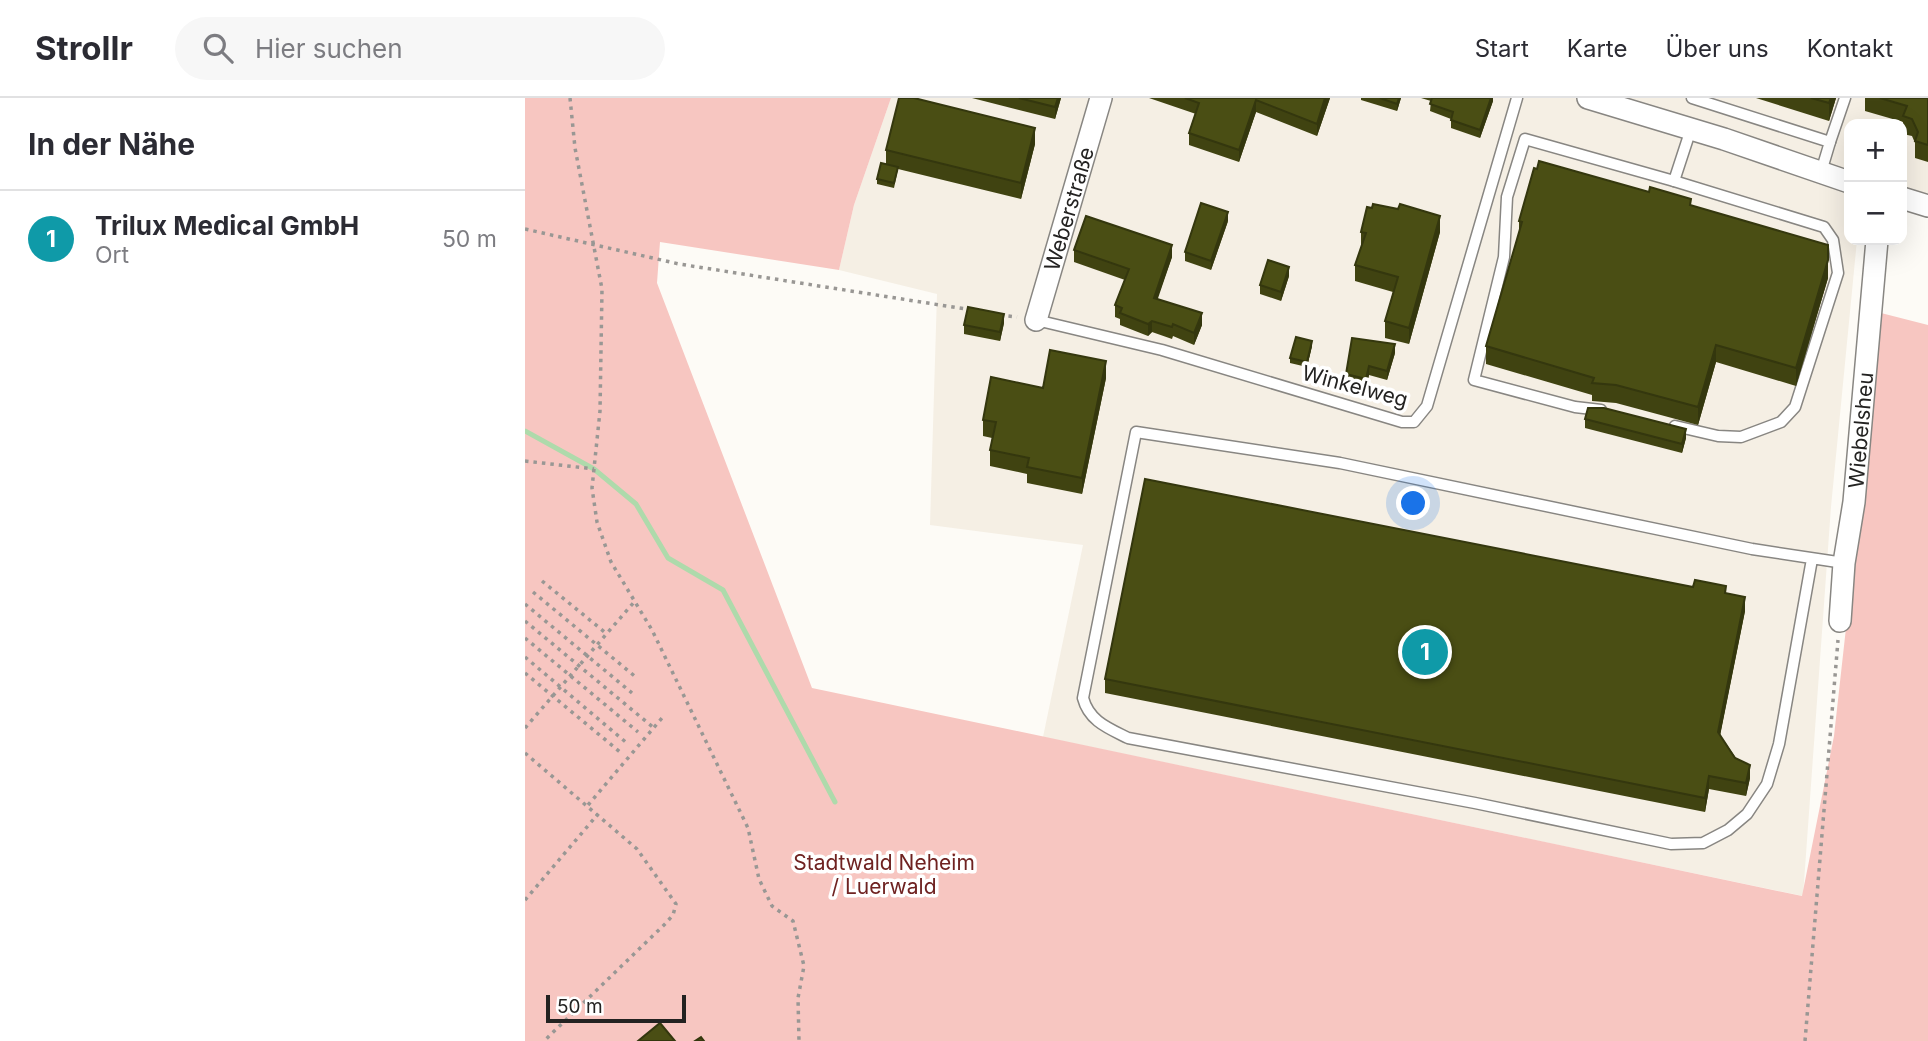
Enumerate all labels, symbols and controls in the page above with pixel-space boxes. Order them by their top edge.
search box [175,17,665,80]
text: Strollr [35,28,133,68]
icon: search [199,29,237,67]
text: Hier suchen [255,33,403,64]
text: Start [1475,34,1529,63]
text: Karte [1567,34,1627,63]
text: Über uns [1665,34,1769,63]
text: Kontakt [1807,34,1893,63]
map controls [1844,119,1907,245]
button: + [1844,119,1907,182]
text: In der Nähe [28,126,195,162]
street label: Weberstraße [1039,144,1099,274]
button: − [1844,182,1907,245]
text: Trilux Medical GmbH [95,210,359,241]
text: 1 [46,225,56,253]
text: 50 m [442,225,497,253]
text: Ort [95,241,129,269]
street label: Winkelweg [1299,360,1411,412]
street label: Wiebelsheu [1843,371,1878,489]
your location [1396,486,1430,520]
pin: 1 [1402,626,1448,678]
park label: Stadtwald Neheim / Luerwald [793,850,975,899]
scale bar [546,992,686,1024]
text: 50 m [557,995,603,1018]

